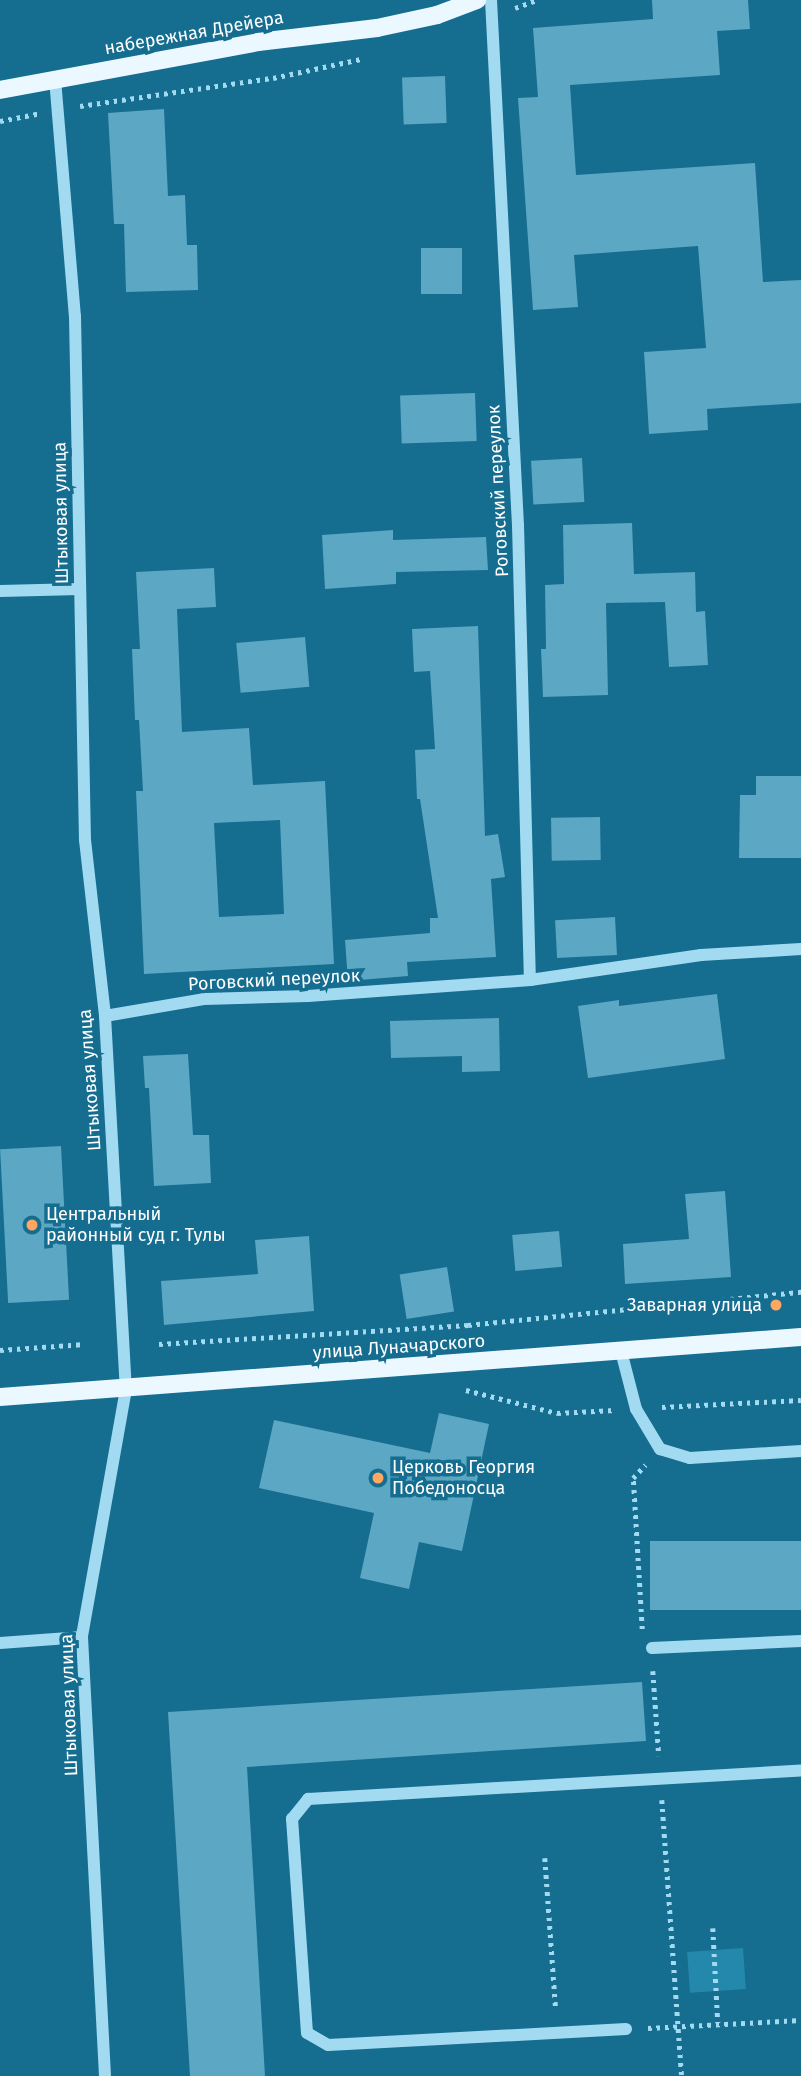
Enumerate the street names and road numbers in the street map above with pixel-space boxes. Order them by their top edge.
street label: набережная Дрейера [103,7,285,59]
street label: Роговский переулок [483,404,513,578]
street label: Штыковая улица [49,442,73,584]
street label: Роговский переулок [187,965,361,995]
street label: Штыковая улица [74,1008,106,1152]
street label: улица Луначарского [312,1330,486,1364]
street label: Штыковая улица [56,1634,82,1776]

